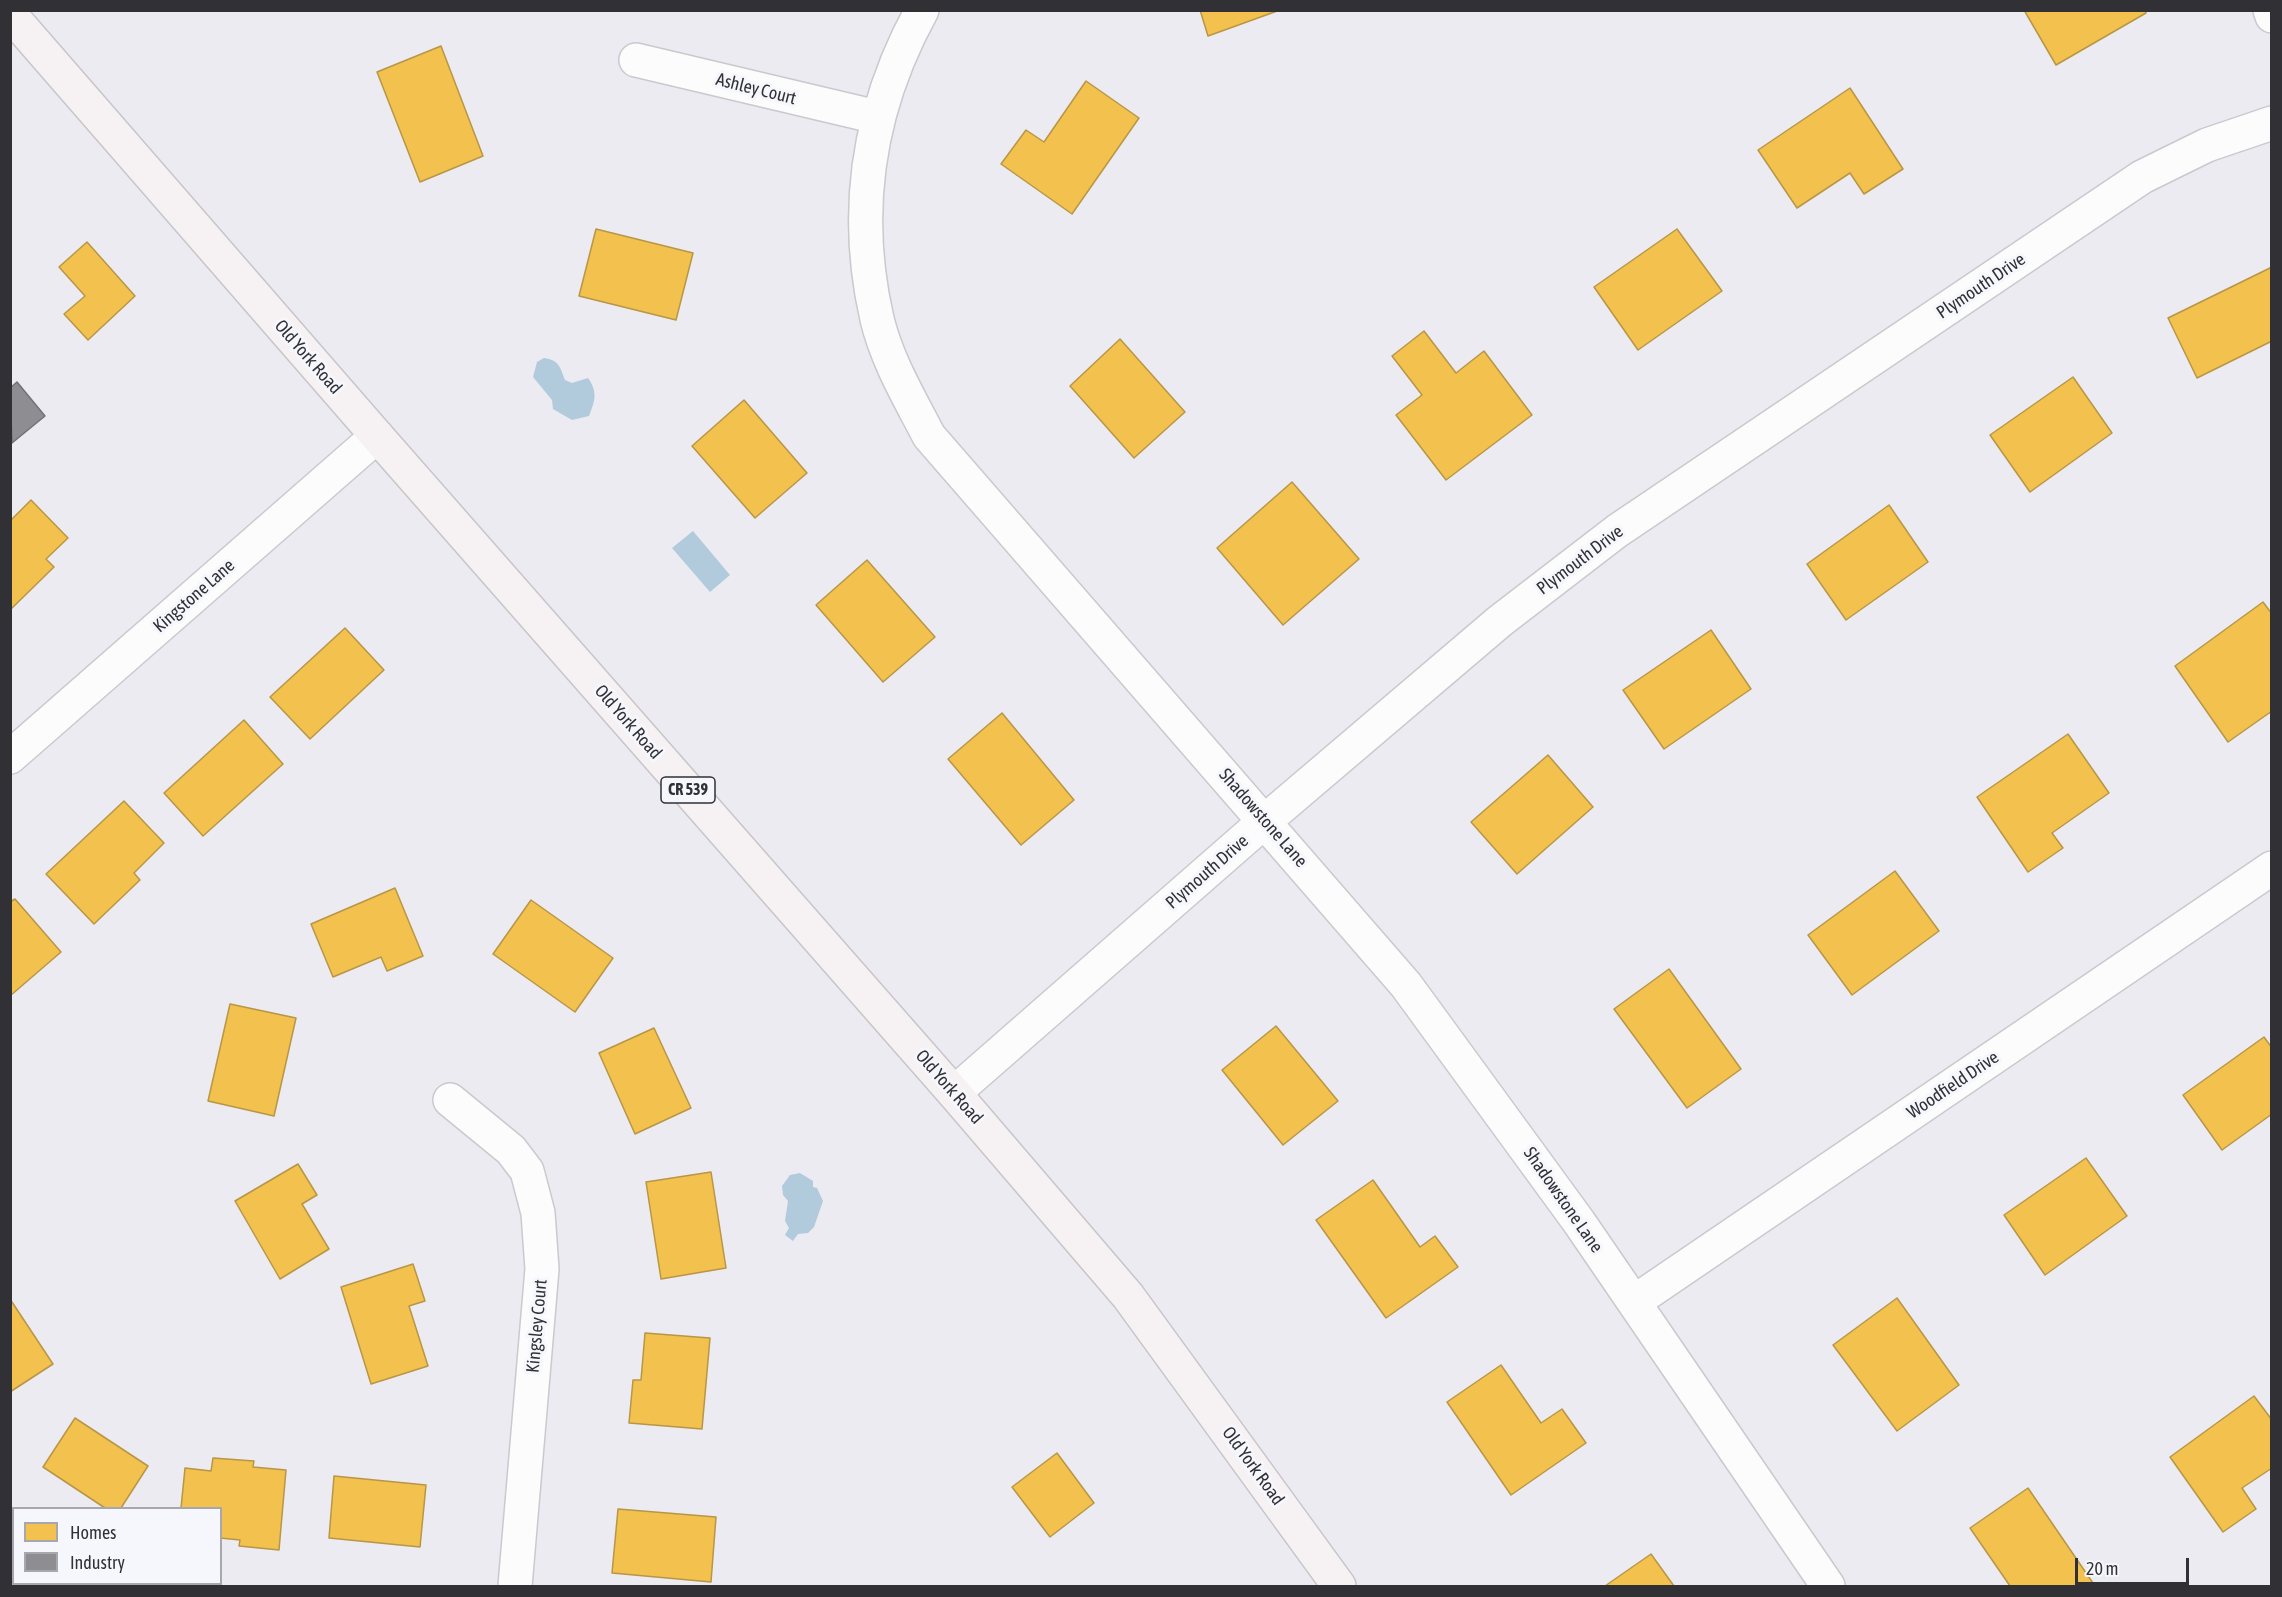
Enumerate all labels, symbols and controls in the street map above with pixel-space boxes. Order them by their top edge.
street label: Ashley Court [714,69,798,109]
street label: Plymouth Drive [1933,248,2029,324]
street label: Old York Road [270,315,346,399]
street label: Plymouth Drive [1533,521,1627,599]
street label: Kingstone Lane [149,555,239,637]
street label: Old York Road [590,680,666,764]
street label: Shadowstone Lane [1214,764,1312,872]
road number: CR 539 [661,777,715,803]
street label: Plymouth Drive [1161,830,1253,914]
street label: Old York Road [911,1045,987,1129]
street label: Woodfield Drive [1903,1046,2003,1124]
street label: Shadowstone Lane [1519,1143,1607,1257]
street label: Kingsley Court [522,1278,552,1374]
street label: Old York Road [1217,1423,1289,1509]
legend [12,1507,222,1585]
text: Homes [70,1522,116,1543]
scale bar [2078,1546,2192,1584]
text: Industry [70,1552,125,1573]
text: 20 m [2086,1558,2118,1579]

